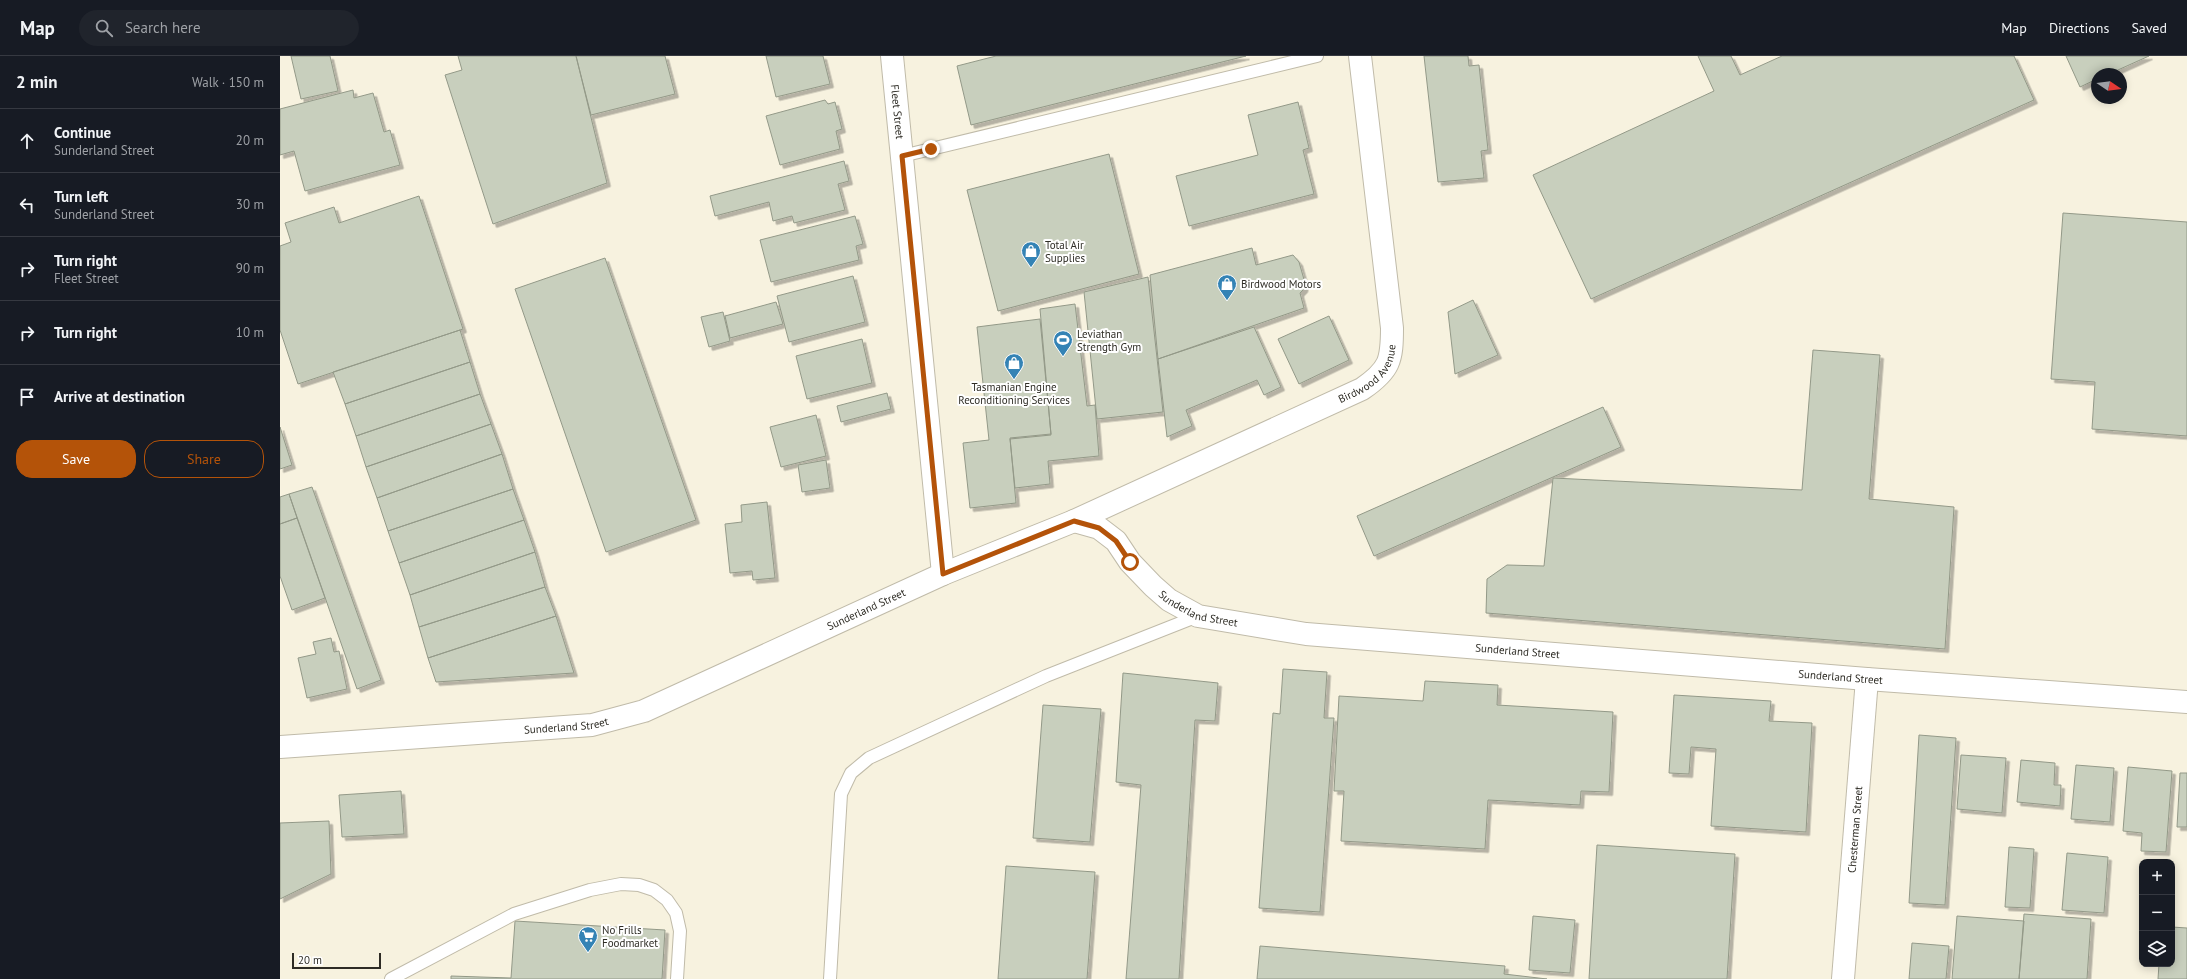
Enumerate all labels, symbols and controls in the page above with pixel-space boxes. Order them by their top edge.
search box [79,10,359,46]
text: Map [20,16,55,40]
icon: search [93,17,115,39]
text: Search here [125,18,201,37]
text: Map [2001,19,2027,37]
text: Directions [2049,19,2109,37]
text: Saved [2131,19,2167,37]
north arrow [2091,68,2127,104]
text: 2 min [16,71,57,93]
text: Walk · 150 m [192,74,264,91]
street label: Fleet Street [888,84,907,140]
text: Continue [54,123,111,142]
icon: ahead [16,130,38,152]
text: 20 m [236,132,264,149]
route end [922,140,940,158]
text: Sunderland Street [54,142,154,159]
text: Turn left [54,187,108,206]
icon: left [16,194,38,216]
text: 30 m [236,196,264,213]
text: Sunderland Street [54,206,154,223]
place label: Total Air Supplies [1045,238,1085,265]
shop icon: Total Air Supplies [1020,240,1042,268]
text: Turn right [54,251,117,270]
icon: right [16,258,38,280]
text: 90 m [236,260,264,277]
text: Fleet Street [54,270,119,287]
shop icon: Birdwood Motors [1216,273,1238,301]
place label: Birdwood Motors [1241,277,1321,291]
icon: right [16,322,38,344]
text: Turn right [54,323,117,342]
text: 10 m [236,324,264,341]
place label: Leviathan Strength Gym [1077,327,1141,354]
sports icon: Leviathan Strength Gym [1052,329,1074,357]
street label: Birdwood Avenue [1336,343,1399,406]
shop icon: Tasmanian Engine Reconditioning Services [1003,352,1025,380]
place label: Tasmanian Engine Reconditioning Services [958,380,1070,407]
icon: arrive [16,386,38,408]
text: Arrive at destination [54,387,185,406]
button: Save [16,440,136,478]
button: Share [144,440,264,478]
route start [1121,553,1139,571]
street label: Sunderland Street [825,585,908,633]
street label: Sunderland Street [1156,587,1239,630]
street label: Sunderland Street [1475,641,1561,661]
street label: Sunderland Street [1798,667,1884,687]
street label: Sunderland Street [524,714,610,737]
street label: Chesterman Street [1845,785,1865,873]
map controls [2139,859,2175,967]
button: + [2139,859,2175,895]
button: − [2139,895,2175,931]
place label: No Frills Foodmarket [602,923,658,950]
supermarket icon: No Frills Foodmarket [577,925,599,953]
button: layers [2139,931,2175,967]
scale bar [292,951,381,970]
text: 20 m [298,953,322,967]

